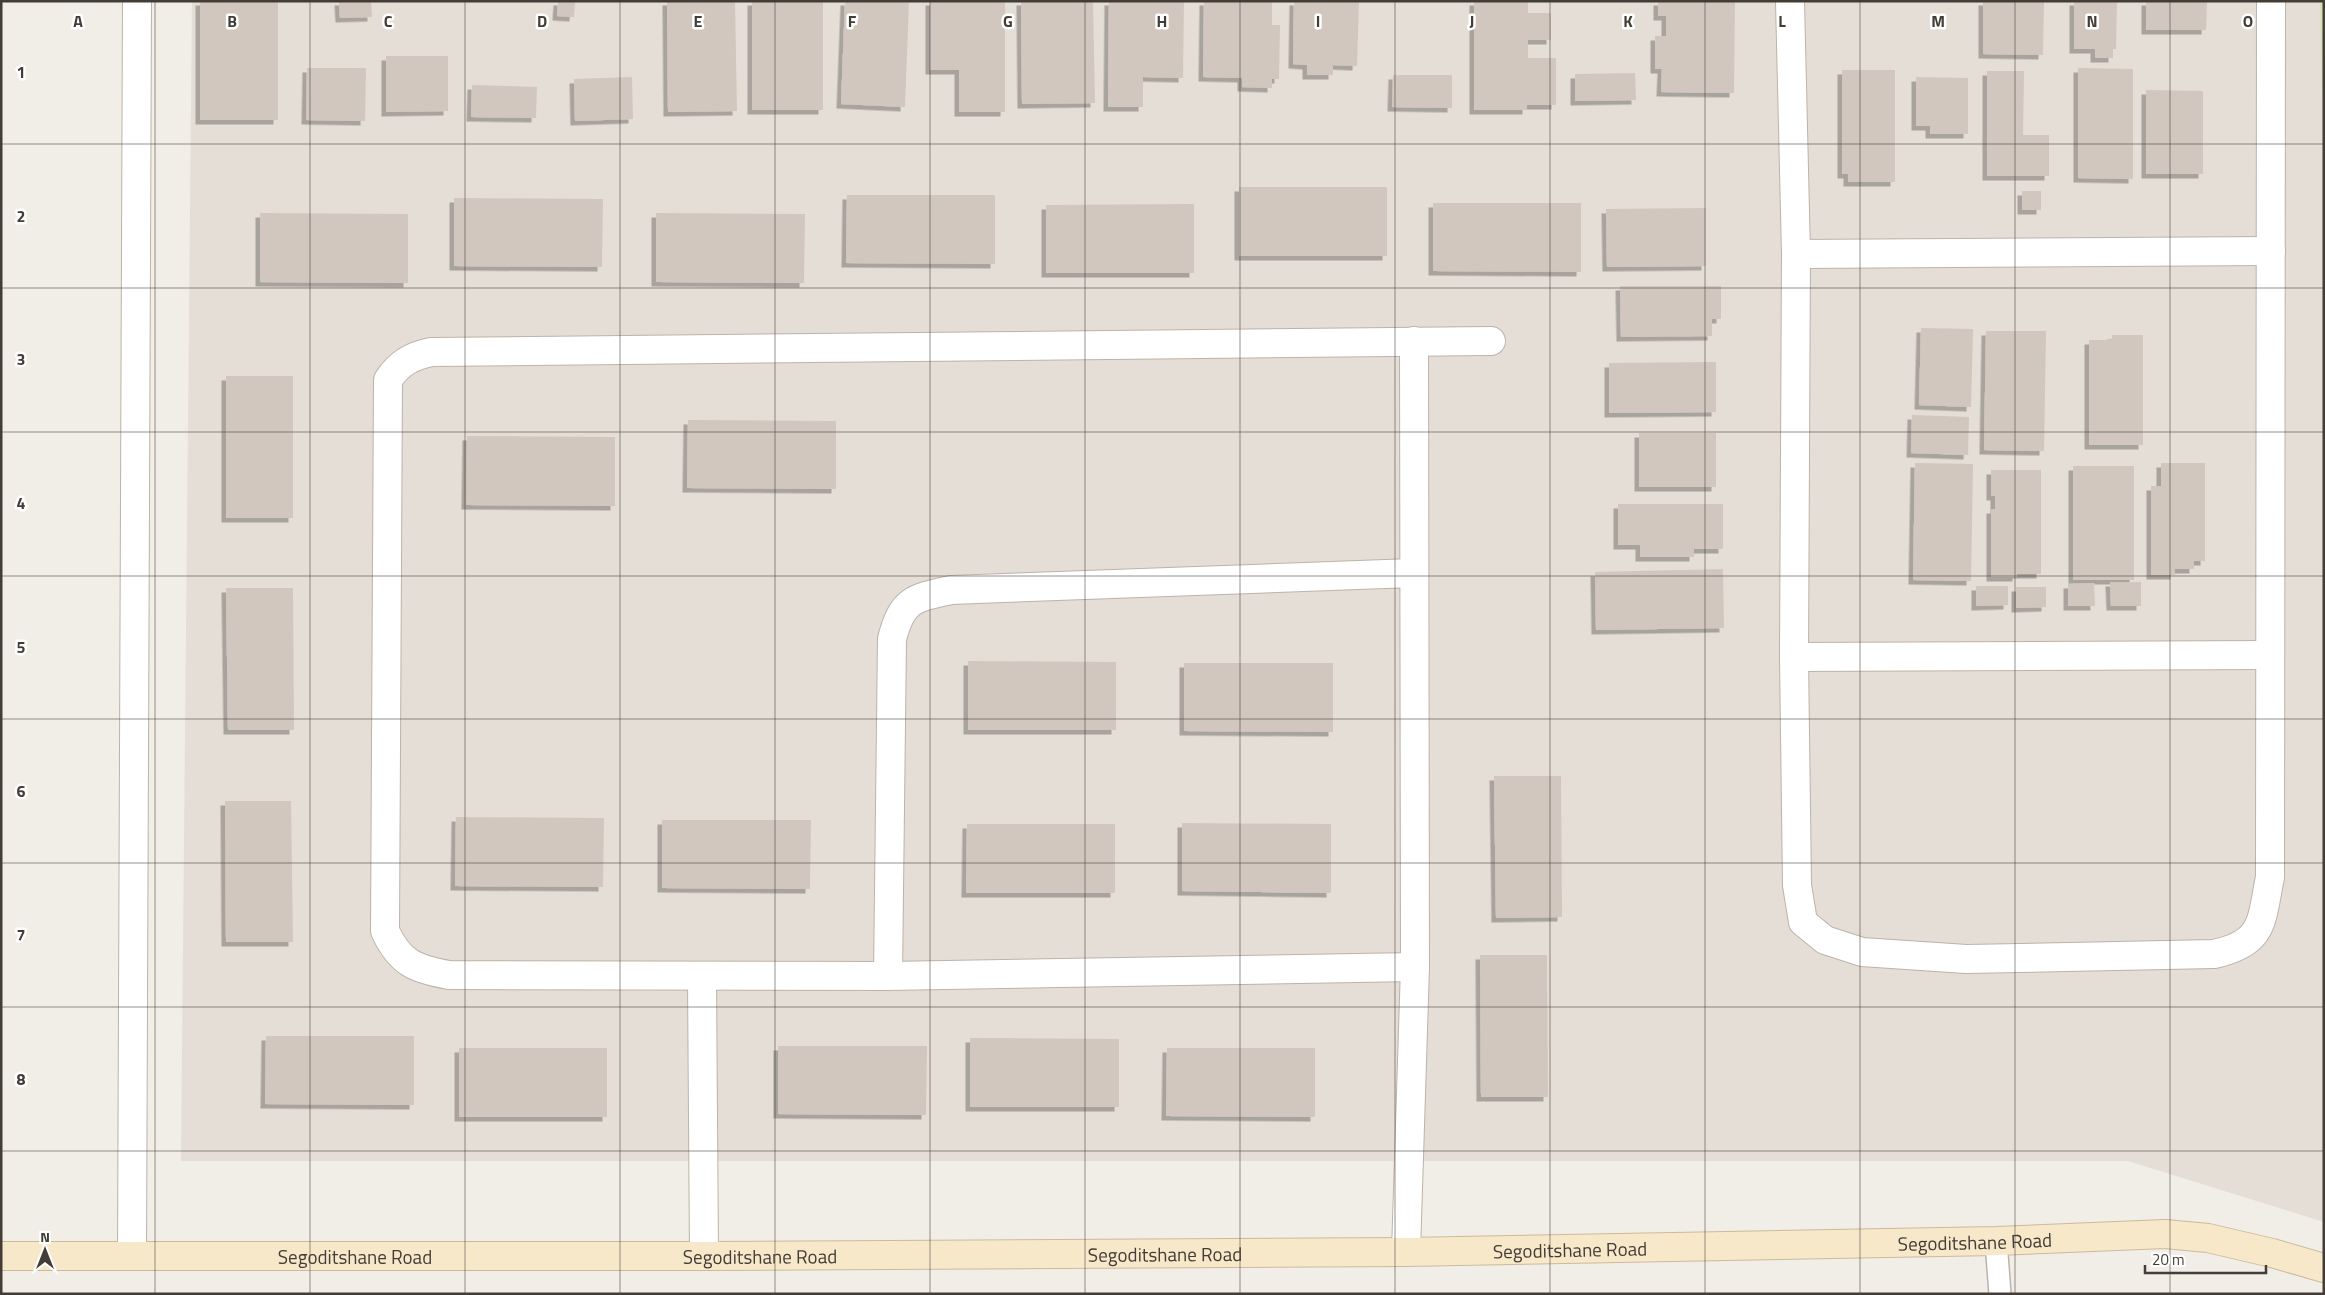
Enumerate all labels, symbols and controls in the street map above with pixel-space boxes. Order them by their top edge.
text: A [73,9,83,33]
text: B [227,9,237,33]
text: C [384,9,393,33]
text: D [537,9,547,33]
text: E [694,9,703,33]
text: F [848,9,857,33]
text: G [1003,9,1013,33]
text: H [1157,9,1167,33]
text: I [1316,9,1320,33]
text: J [1470,9,1474,33]
text: K [1623,9,1633,33]
text: L [1778,9,1786,33]
text: M [1931,9,1945,33]
text: N [2086,9,2098,33]
text: O [2243,9,2253,33]
text: 1 [17,60,25,84]
text: 2 [17,204,25,228]
text: 3 [17,347,25,371]
text: 4 [17,491,26,515]
text: 5 [17,635,26,659]
text: 6 [17,779,26,803]
text: 7 [17,923,25,947]
text: 8 [17,1067,26,1091]
street label: Segoditshane Road [1897,1224,2053,1257]
north arrow [20,1225,70,1275]
text: N [40,1226,50,1247]
street label: Segoditshane Road [1492,1233,1647,1265]
street label: Segoditshane Road [1088,1238,1242,1268]
street label: Segoditshane Road [683,1241,837,1271]
street label: Segoditshane Road [278,1242,432,1271]
scale bar [2145,1242,2266,1274]
text: 20 m [2152,1248,2185,1271]

